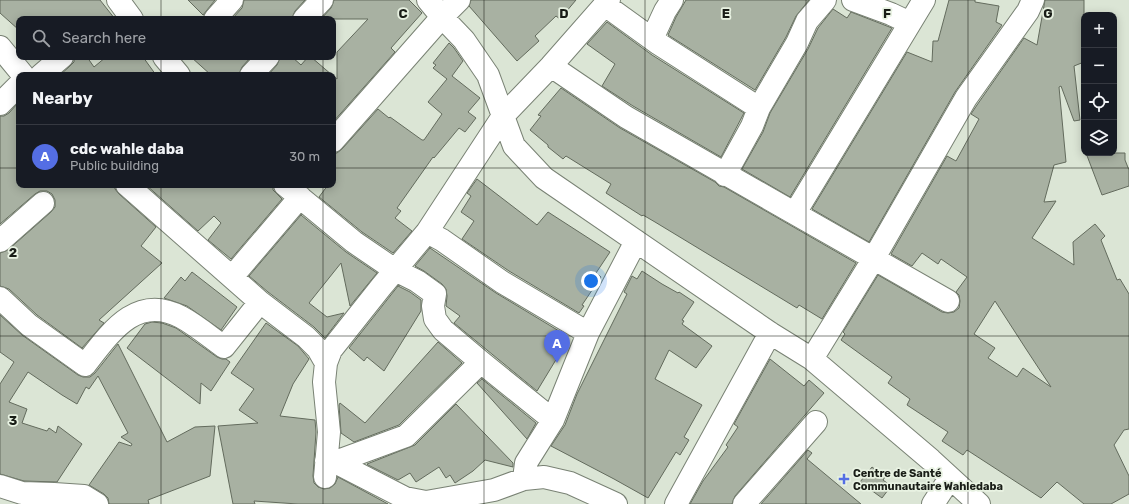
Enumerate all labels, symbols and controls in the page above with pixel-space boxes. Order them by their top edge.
text: C [398,6,408,21]
text: D [559,6,569,21]
text: E [722,6,730,21]
text: F [883,6,891,21]
text: G [1043,6,1053,21]
map controls [1081,12,1117,156]
button: + [1081,12,1117,48]
search box [16,16,336,60]
icon: search [30,27,52,49]
text: Search here [62,29,146,47]
button: − [1081,48,1117,84]
button: locate [1081,84,1117,120]
text: Nearby [32,88,93,108]
button: layers [1081,120,1117,156]
text: cdc wahle daba [70,140,184,158]
text: A [40,149,50,164]
text: 30 m [289,149,320,164]
text: Public building [70,158,159,173]
text: 2 [9,245,17,260]
your location [581,271,601,291]
pin: A [544,330,570,363]
text: 3 [9,413,18,428]
place label: Centre de Santé Communautaire Wahledaba [853,467,1003,493]
marker: Centre de Santé Communautaire Wahledaba [838,473,850,485]

